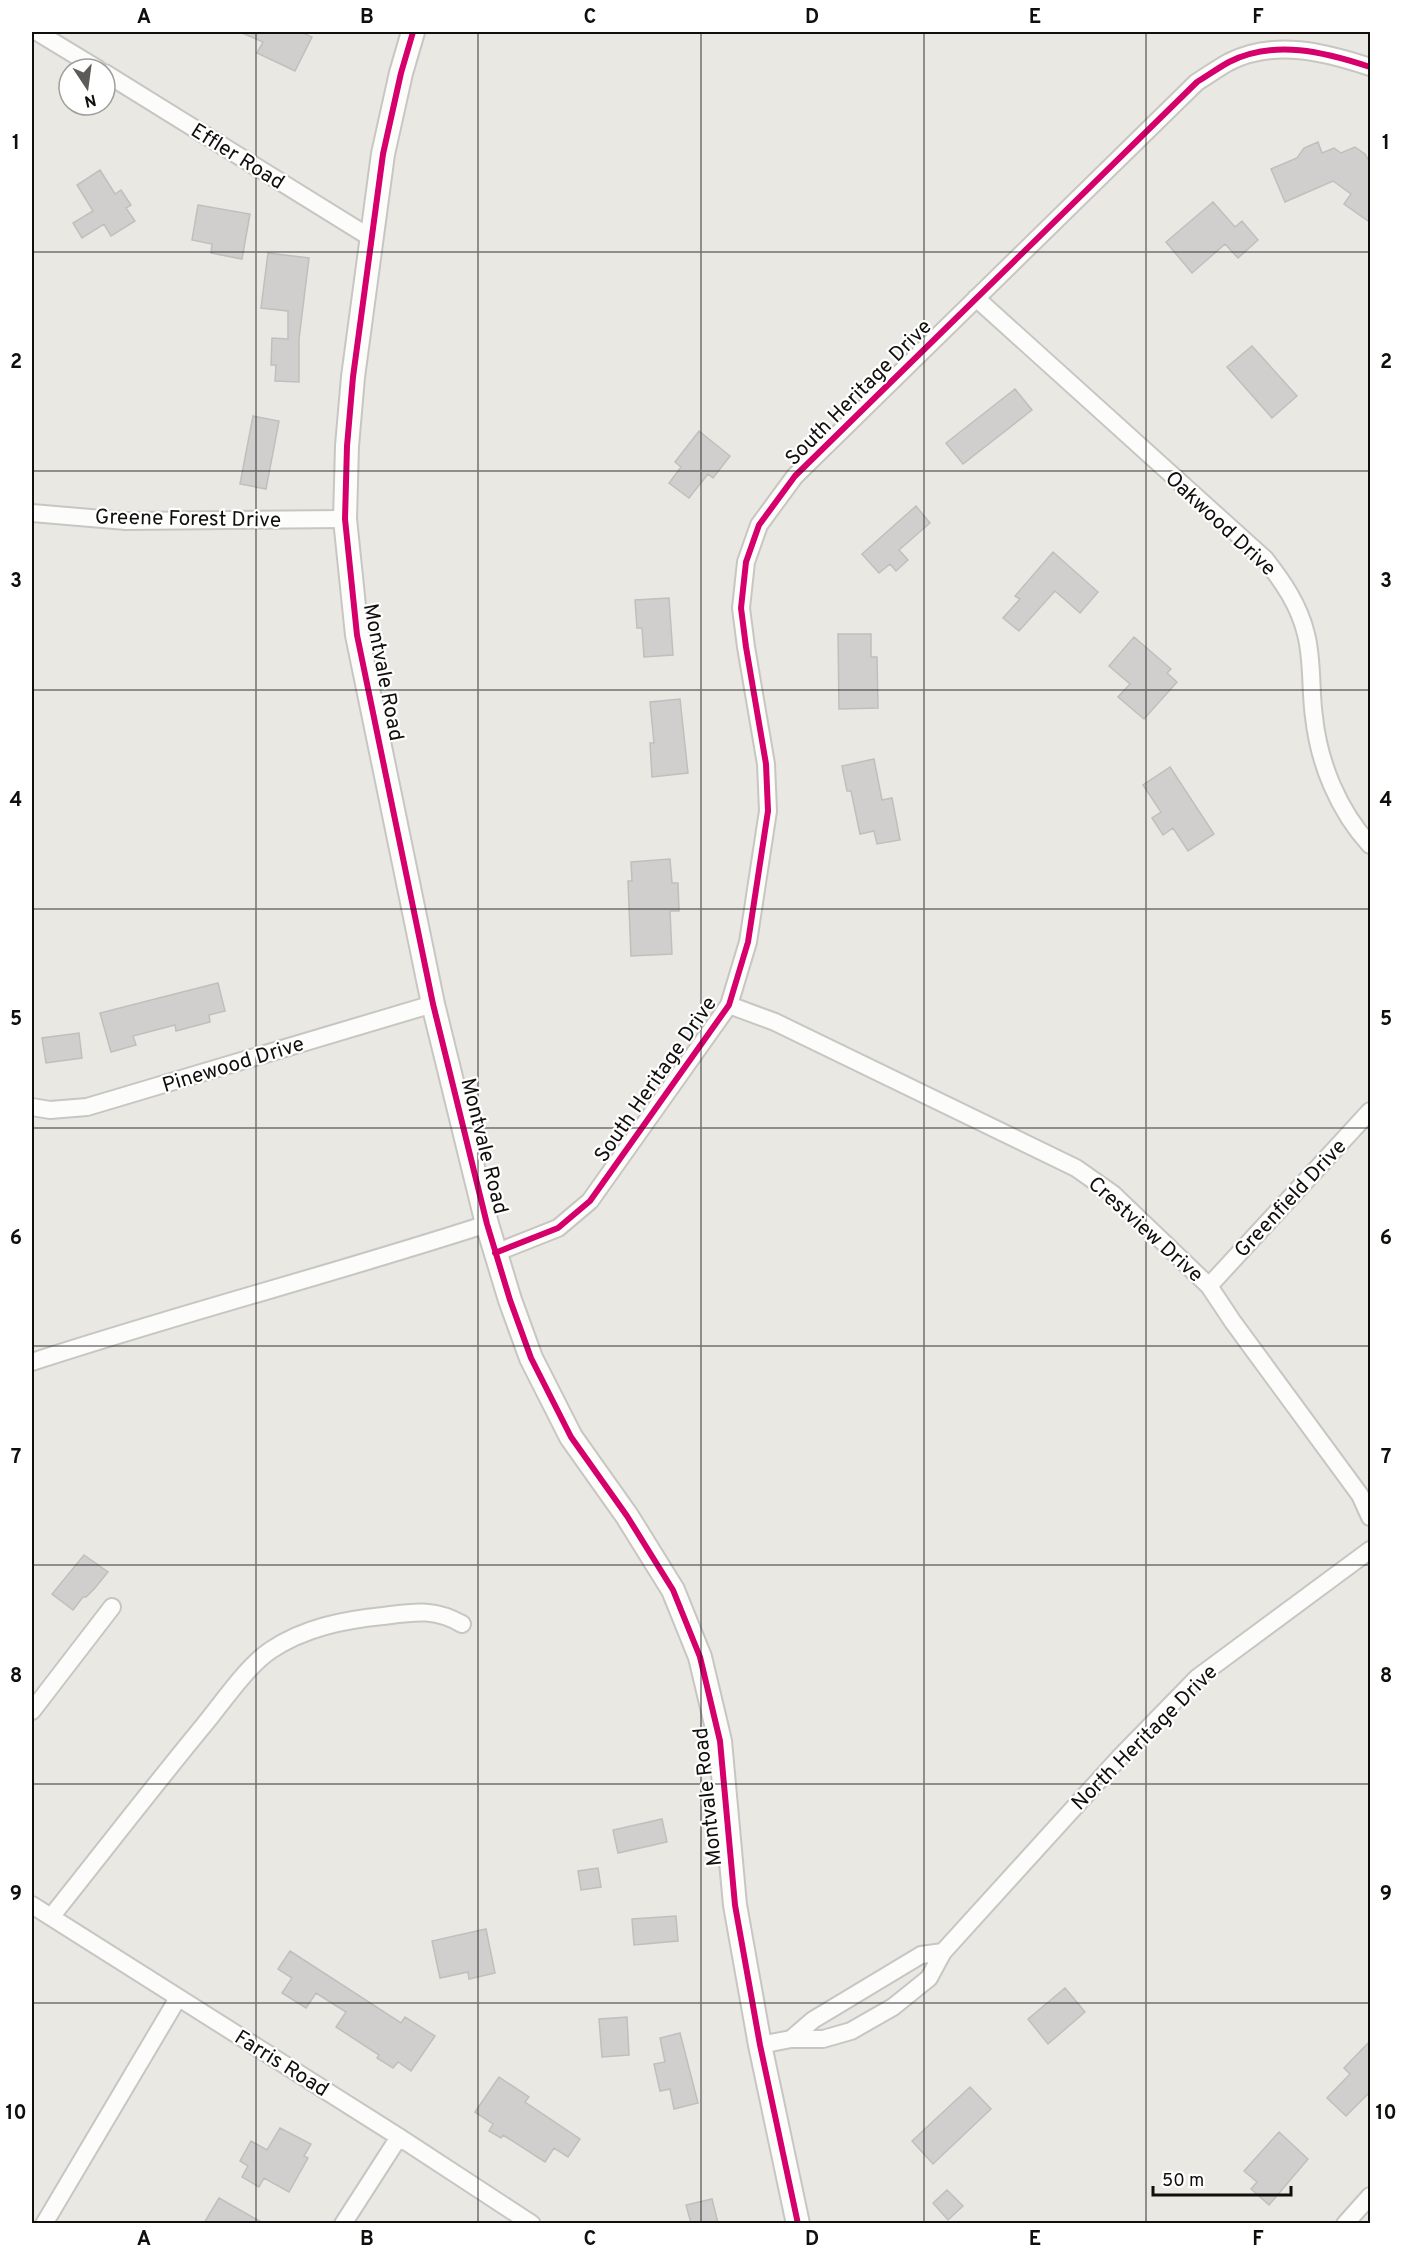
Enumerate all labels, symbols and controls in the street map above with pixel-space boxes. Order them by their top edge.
text: A [137,5,151,31]
text: B [360,5,374,31]
text: C [584,5,596,31]
text: D [805,5,819,31]
text: E [1029,5,1041,31]
text: F [1252,5,1264,31]
north arrow [57,57,117,117]
text: N [82,89,98,111]
street label: Effler Road [185,118,289,197]
text: 1 [12,131,20,157]
text: 1 [1382,131,1390,157]
street label: South Heritage Drive [780,314,938,472]
text: 2 [10,350,22,376]
text: 2 [1380,350,1392,376]
street label: Oakwood Drive [1159,466,1281,582]
street label: Greene Forest Drive [95,504,281,535]
text: 3 [10,569,22,595]
text: 3 [1380,569,1392,595]
street label: Montvale Road [356,601,409,743]
text: 4 [10,788,22,814]
text: 4 [1380,788,1392,814]
street label: South Heritage Drive [589,992,724,1168]
text: 5 [10,1007,22,1033]
text: 5 [1380,1007,1392,1033]
street label: Pinewood Drive [159,1031,308,1100]
street label: Montvale Road [454,1075,513,1217]
street label: Greenfield Drive [1229,1134,1353,1264]
street label: Crestview Drive [1082,1171,1208,1289]
text: 6 [10,1226,22,1252]
text: 6 [1380,1226,1392,1252]
text: 7 [11,1445,21,1471]
text: 7 [1381,1445,1391,1471]
street label: North Heritage Drive [1066,1659,1224,1817]
text: 8 [10,1664,22,1690]
text: 8 [1380,1664,1392,1690]
street label: Montvale Road [688,1726,729,1868]
text: 9 [10,1882,22,1908]
text: 9 [1380,1882,1392,1908]
street label: Farris Road [229,2025,333,2104]
text: 10 [5,2101,27,2127]
text: 10 [1375,2101,1397,2127]
scale bar [1153,2159,1291,2197]
text: 50 m [1162,2170,1204,2193]
text: A [137,2227,151,2253]
text: B [360,2227,374,2253]
text: C [584,2227,596,2253]
text: D [805,2227,819,2253]
text: E [1029,2227,1041,2253]
text: F [1252,2227,1264,2253]

